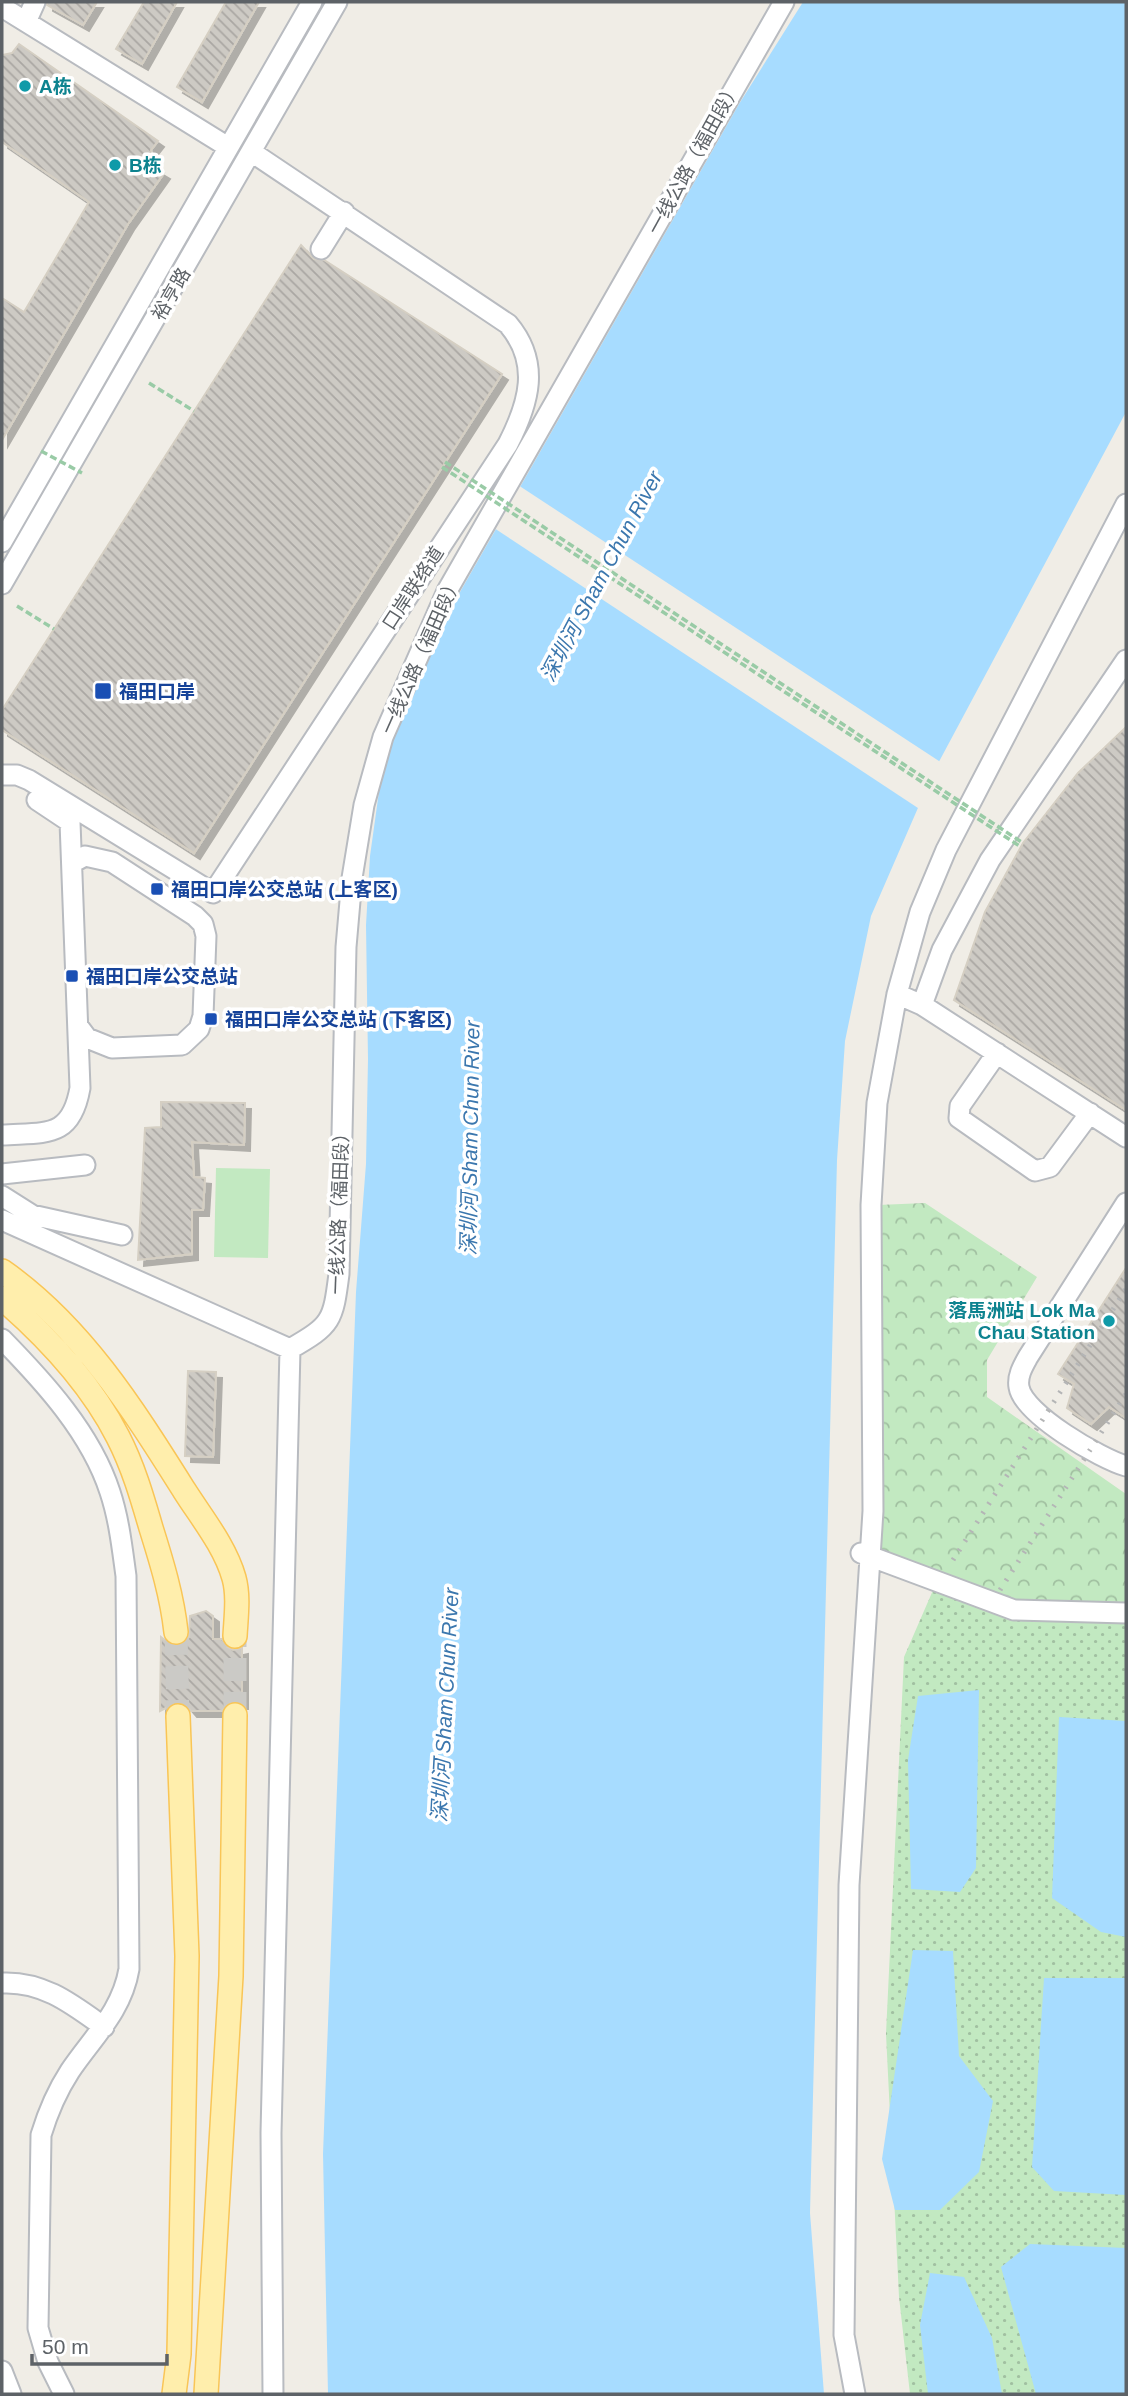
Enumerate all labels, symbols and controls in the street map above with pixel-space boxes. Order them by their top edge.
place label: A栋 [39,76,72,97]
marker: A栋 [17,78,33,94]
street label: 一线公路（福田段） [643,78,745,238]
place label: B栋 [129,155,162,176]
marker: B栋 [107,157,123,173]
street label: 裕亨路 [148,264,194,324]
water label: 深圳河 Sham Chun River [536,466,667,685]
street label: 口岸联络道 [378,542,448,634]
street label: 一线公路（福田段） [377,573,465,737]
marker: 福田口岸 [93,681,113,701]
place label: 福田口岸 [119,681,195,702]
place label: 福田口岸公交总站 (上客区) [171,879,398,900]
marker: 福田口岸公交总站 (上客区) [149,881,165,897]
place label: 福田口岸公交总站 [86,966,238,987]
marker: 福田口岸公交总站 [64,968,80,984]
place label: 福田口岸公交总站 (下客区) [225,1009,452,1030]
marker: 福田口岸公交总站 (下客区) [203,1011,219,1027]
water label: 深圳河 Sham Chun River [456,1020,484,1255]
street label: 一线公路（福田段） [326,1123,352,1295]
place label: 落馬洲站 Lok Ma Chau Station [948,1300,1095,1343]
marker: 落馬洲站 Lok Ma Chau Station [1101,1313,1117,1329]
water label: 深圳河 Sham Chun River [427,1586,463,1823]
scale bar [32,2322,166,2366]
text: 50 m [42,2335,89,2358]

